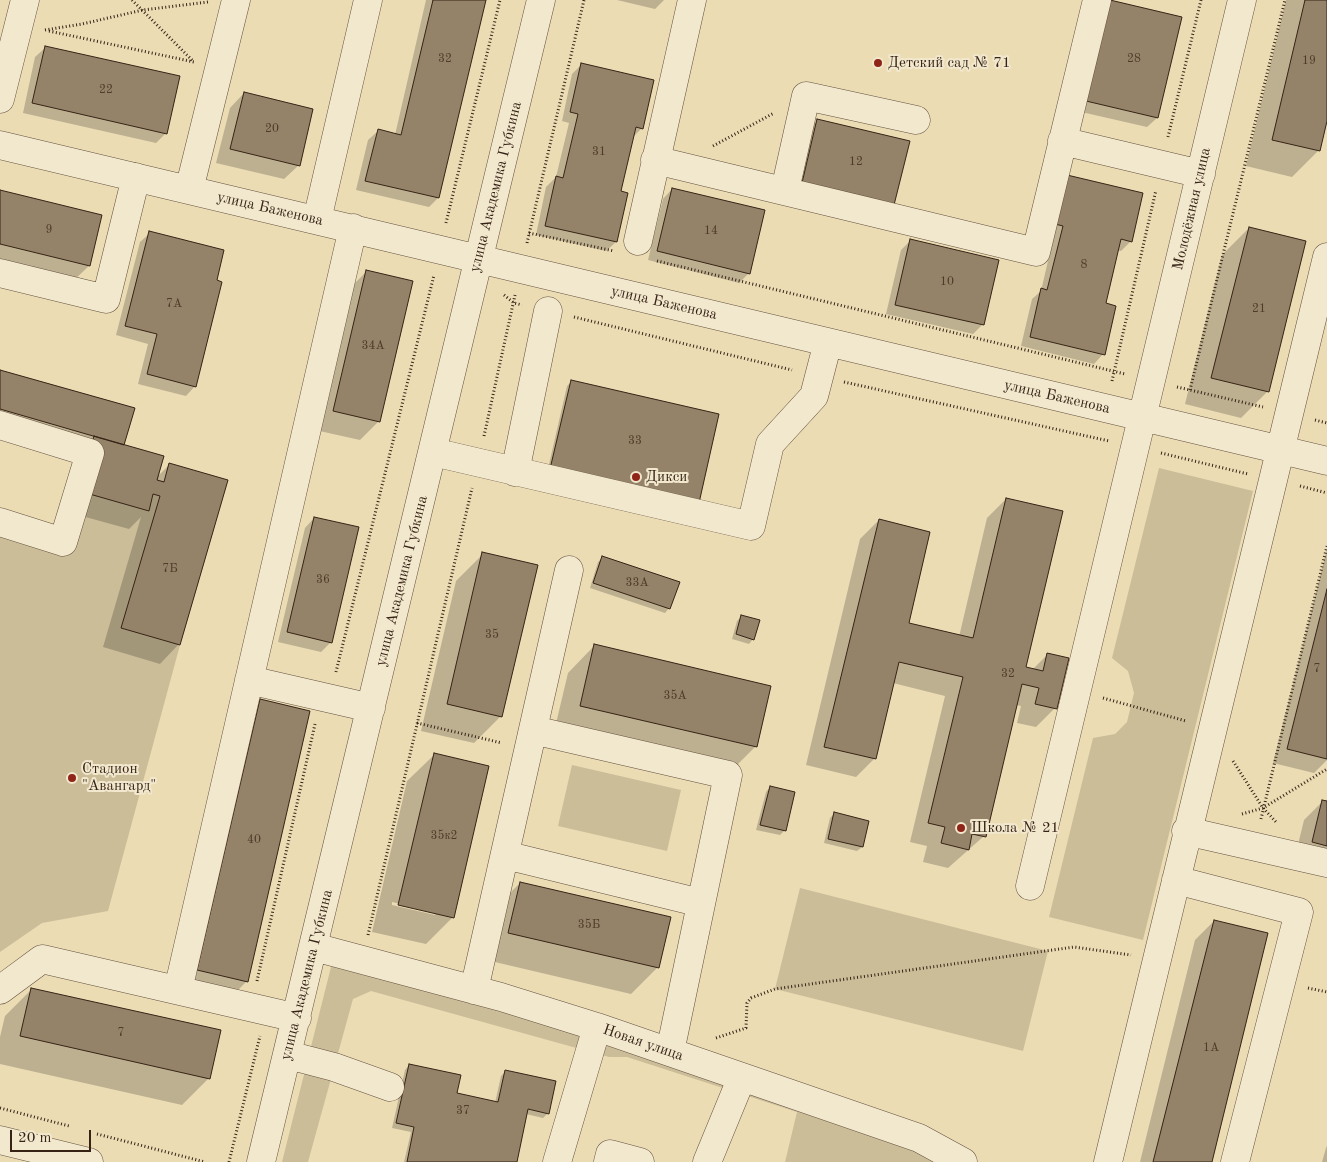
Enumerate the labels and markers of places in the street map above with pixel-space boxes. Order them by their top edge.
place label: Детский сад № 71 [888,54,1011,72]
marker: Детский сад № 71 [872,57,884,69]
place label: Дикси [646,468,687,486]
marker: Дикси [630,471,642,483]
place label: Стадион "Авангард" [82,760,156,795]
marker: Стадион "Авангард" [66,772,78,784]
place label: Школа № 21 [971,819,1059,837]
marker: Школа № 21 [955,822,967,834]

